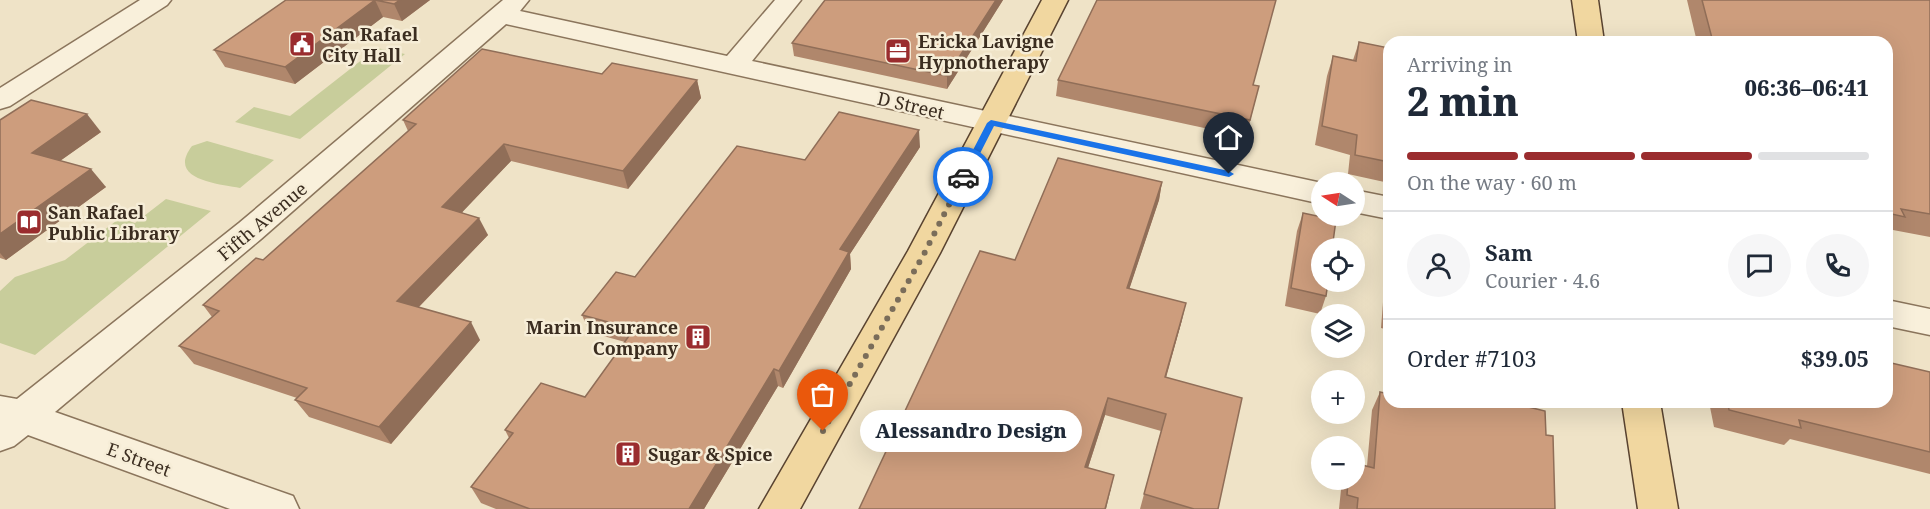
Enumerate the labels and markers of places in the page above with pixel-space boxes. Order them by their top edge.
place label: San Rafael City Hall [322,22,419,67]
public building icon: San Rafael City Hall [287,29,317,59]
place label: Ericka Lavigne Hypnotherapy [918,29,1054,74]
office icon: Ericka Lavigne Hypnotherapy [883,36,913,66]
pin [1203,112,1254,174]
place label: San Rafael Public Library [48,200,180,245]
library icon: San Rafael Public Library [14,207,44,237]
place label: Marin Insurance Company [526,315,679,360]
building icon: Marin Insurance Company [683,322,713,352]
pin [797,369,848,431]
callout: Alessandro Design [859,410,1081,452]
building icon: Sugar & Spice [613,439,643,469]
place label: Sugar & Spice [648,442,773,466]

